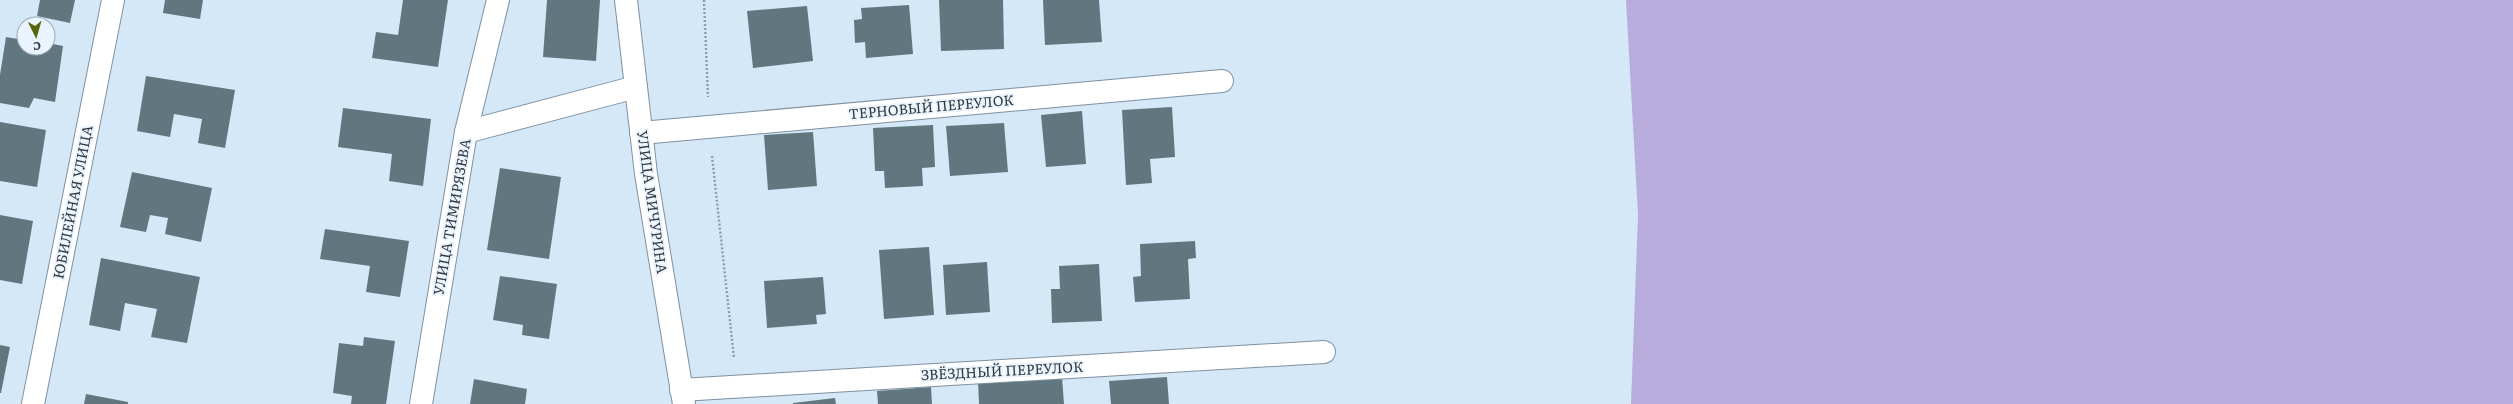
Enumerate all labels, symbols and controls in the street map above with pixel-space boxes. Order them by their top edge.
north arrow [16,16,56,56]
text: С [32,39,42,55]
street label: ТЕРНОВЫЙ ПЕРЕУЛОК [848,89,1015,123]
street label: ЮБИЛЕЙНАЯ УЛИЦА [47,123,97,280]
street label: УЛИЦА МИЧУРИНА [633,129,673,275]
street label: УЛИЦА ТИМИРЯЗЕВА [427,136,475,297]
street label: ЗВЁЗДНЫЙ ПЕРЕУЛОК [920,356,1084,384]

